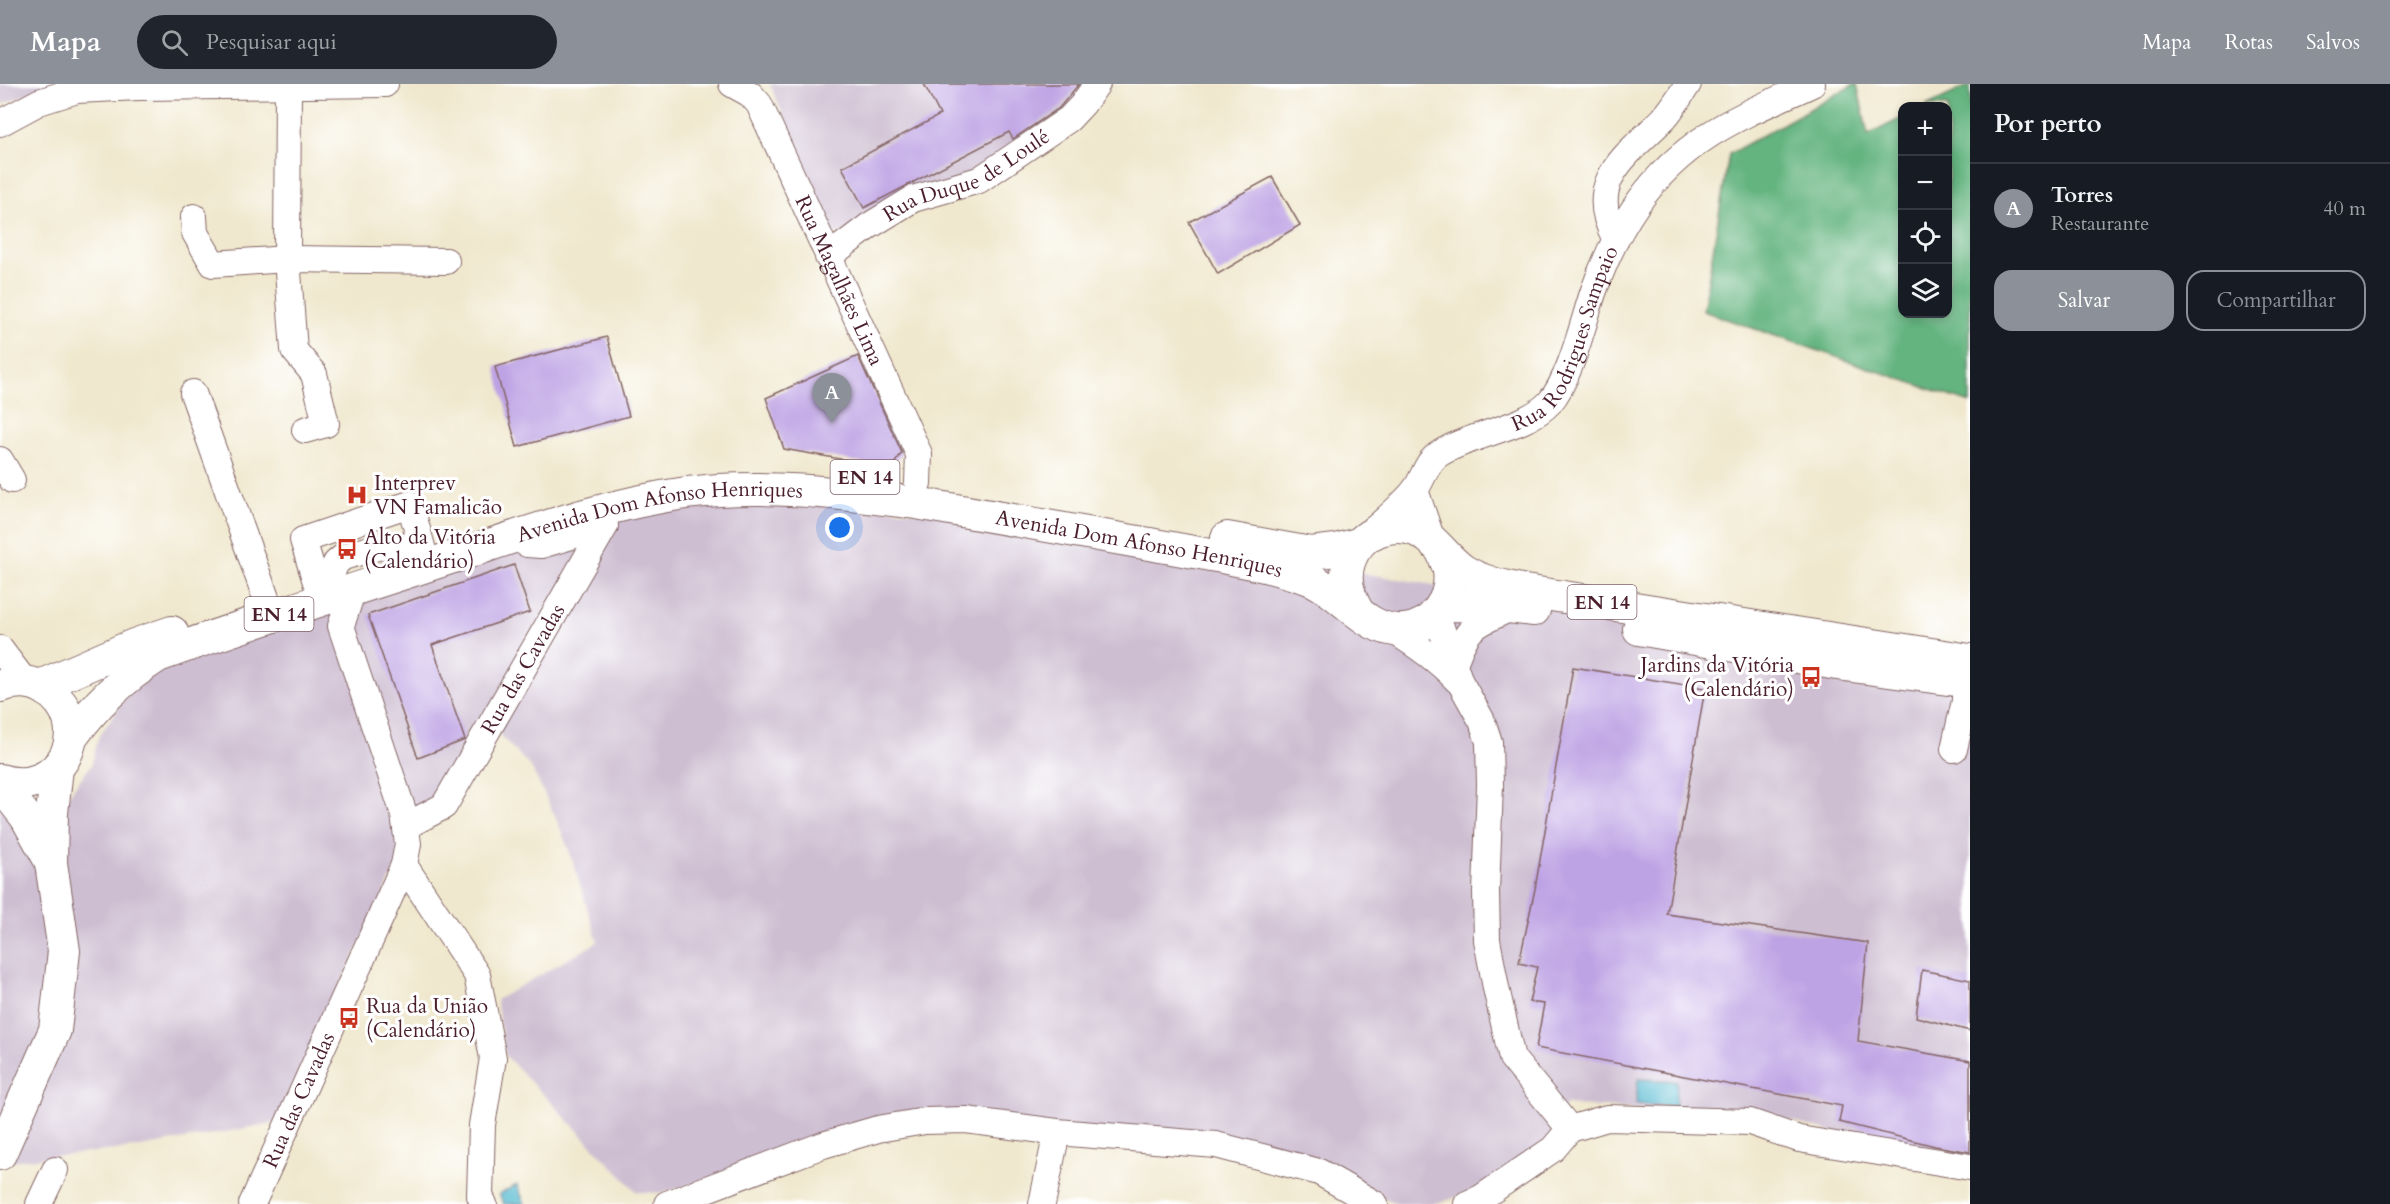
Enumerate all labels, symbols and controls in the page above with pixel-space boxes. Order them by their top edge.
search box [137,15,557,69]
text: Mapa [30,23,101,61]
icon: search [158,26,191,59]
text: Pesquisar aqui [206,27,337,57]
text: Mapa [2142,28,2191,57]
text: Rotas [2224,28,2273,57]
text: Salvos [2306,28,2360,57]
map controls [1898,102,1952,318]
button: + [1898,102,1952,156]
text: Por perto [1994,106,2102,141]
street label: Rua Duque de Loulé [877,122,1056,229]
button: − [1898,156,1952,210]
text: Torres [2051,180,2113,210]
street label: Rua Magalhães Lima [788,191,891,370]
text: A [2006,195,2021,222]
text: 40 m [2323,195,2366,222]
button: locate [1898,210,1952,264]
text: Restaurante [2051,210,2149,237]
street label: Rua Rodrigues Sampaio [1507,241,1626,439]
button: layers [1898,264,1952,318]
button: Salvar [1994,270,2174,331]
button: Compartilhar [2186,270,2366,331]
pin: A [812,374,852,423]
road number: EN 14 [830,460,900,494]
place label: Interprev VN Famalicão [374,469,502,522]
street label: Avenida Dom Afonso Henriques [513,475,804,550]
hospital icon: Interprev VN Famalicão [345,483,369,507]
street label: Avenida Dom Afonso Henriques [993,503,1286,585]
your location [825,513,854,542]
place label: Alto da Vitória (Calendário) [364,523,496,576]
bus stop icon: Alto da Vitória (Calendário) [335,537,359,561]
road number: EN 14 [1568,585,1636,619]
road number: EN 14 [244,597,314,631]
street label: Rua das Cavadas [474,599,572,740]
place label: Jardins da Vitória (Calendário) [1638,651,1794,704]
bus stop icon: Jardins da Vitória (Calendário) [1799,665,1823,689]
place label: Rua da União (Calendário) [366,992,488,1045]
bus stop icon: Rua da União (Calendário) [337,1006,361,1030]
street label: Rua das Cavadas [256,1028,342,1173]

